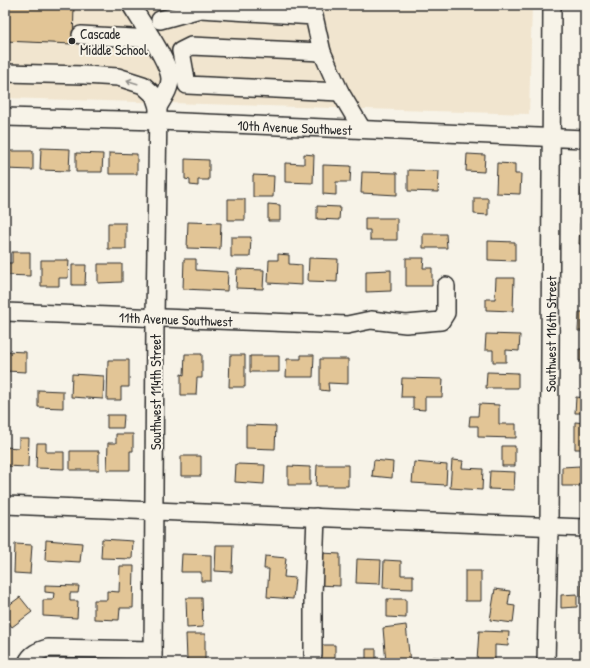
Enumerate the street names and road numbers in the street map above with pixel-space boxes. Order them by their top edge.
street label: 10th Avenue Southwest [237,115,353,139]
street label: Southwest 116th Street [540,276,560,392]
street label: 11th Avenue Southwest [119,307,233,330]
street label: Southwest 114th Street [146,334,165,450]

